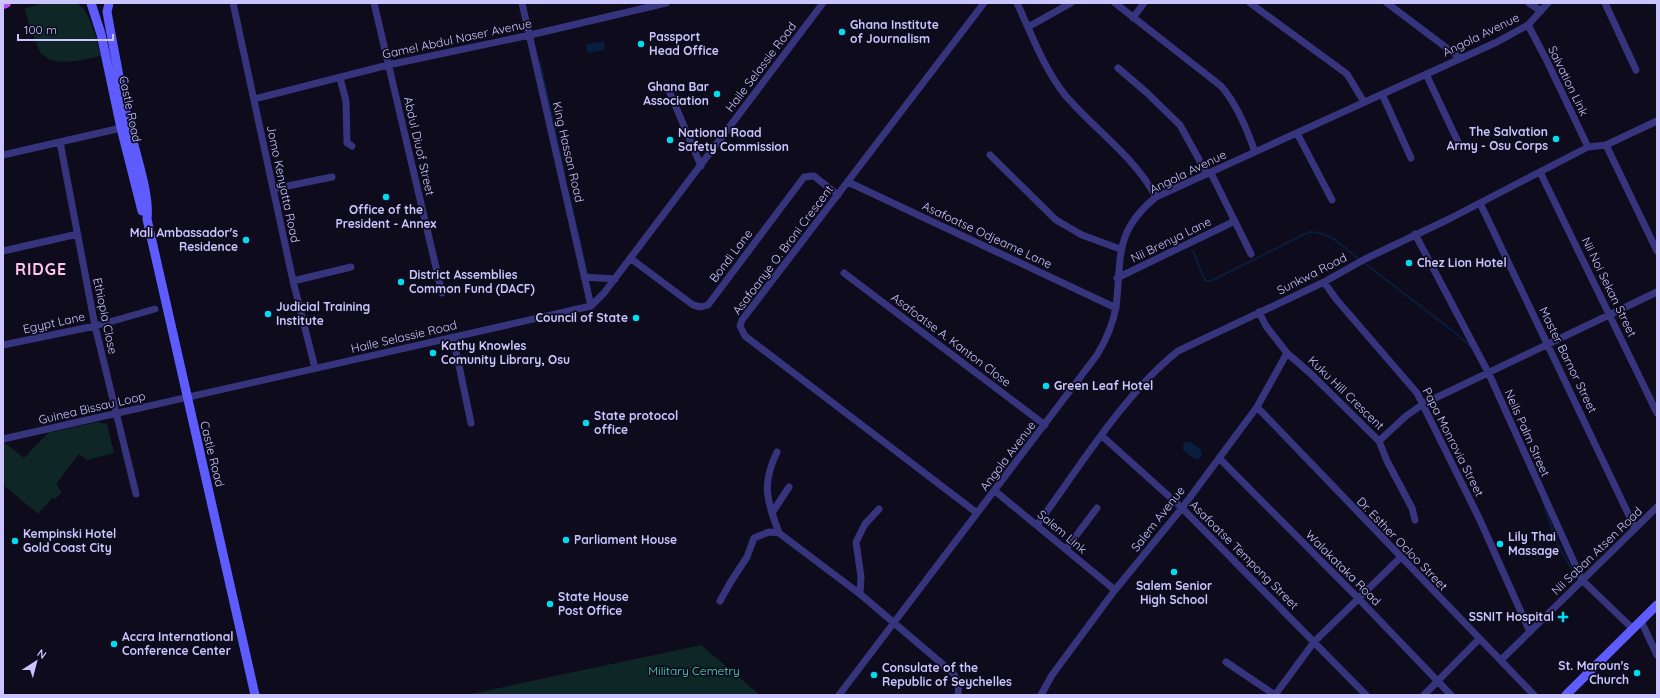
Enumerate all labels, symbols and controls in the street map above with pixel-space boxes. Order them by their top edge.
street label: Angola Avenue [1440,9,1522,60]
street label: Gamel Abdul Naser Avenue [381,15,533,62]
scale bar [18,16,113,42]
place label: Ghana Institute of Journalism [850,17,939,46]
street label: Haile Selassie Road [722,19,799,114]
text: 100 m [24,22,57,37]
marker: Ghana Institute of Journalism [837,27,847,37]
place label: Passport Head Office [649,29,719,58]
marker: Passport Head Office [636,39,646,49]
street label: Salvation Link [1545,43,1592,118]
street label: Castle Road [116,74,145,143]
place label: Ghana Bar Association [643,79,709,108]
marker: Ghana Bar Association [712,89,722,99]
street label: Abdul Diuof Street [401,95,438,197]
street label: King Hassan Road [550,100,587,204]
street label: Jomo Kenyatta Road [264,124,303,244]
place label: The Salvation Army - Osu Corps [1447,124,1548,153]
place label: National Road Safety Commission [678,125,789,154]
marker: The Salvation Army - Osu Corps [1551,134,1561,144]
marker: National Road Safety Commission [665,135,675,145]
street label: Angola Avenue [1147,146,1229,197]
street label: Asafoanye O. Broni Crescent [729,182,836,317]
marker: Office of the President - Annex [381,192,391,202]
street label: Asafoatse Odjeame Lane [920,198,1055,271]
place label: Office of the President - Annex [336,202,437,231]
street label: Nii Brenya Lane [1128,213,1214,266]
place label: Mali Ambassador's Residence [130,225,238,254]
street label: Bondi Lane [706,226,756,285]
street label: Nii Noi Sekan Street [1579,234,1640,339]
marker: Mali Ambassador's Residence [241,235,251,245]
street label: Sunkwa Road [1274,250,1349,298]
place label: Chez Lion Hotel [1417,255,1507,270]
marker: Chez Lion Hotel [1404,258,1414,268]
district label: RIDGE [15,259,67,279]
place label: District Assemblies Common Fund (DACF) [409,267,535,296]
street label: Ethiopia Close [90,276,121,356]
marker: District Assemblies Common Fund (DACF) [396,277,406,287]
street label: Asafoatse A. Kanton Close [888,290,1014,390]
place label: Judicial Training Institute [276,299,370,328]
street label: Master Barnor Street [1536,304,1601,415]
street label: Egypt Lane [22,309,86,336]
marker: Judicial Training Institute [263,309,273,319]
place label: Council of State [535,310,628,325]
marker: Council of State [631,313,641,323]
street label: Haile Selassie Road [349,317,458,356]
place label: Kathy Knowles Comunity Library, Osu [441,338,570,367]
marker: Kathy Knowles Comunity Library, Osu [428,348,438,358]
street label: Kuku Hill Crescent [1305,353,1387,433]
place label: Green Leaf Hotel [1054,378,1153,393]
marker: Green Leaf Hotel [1041,381,1051,391]
street label: Papa Monrovia Street [1419,385,1487,499]
street label: Neils Palm Street [1502,387,1553,479]
street label: Guinea Bissau Loop [37,388,147,427]
place label: State protocol office [594,408,678,437]
marker: State protocol office [581,418,591,428]
street label: Angola Avenue [976,418,1039,494]
street label: Castle Road [197,419,228,488]
street label: Salem Avenue [1127,483,1188,554]
street label: Dr. Esther Ocloo Street [1354,494,1451,594]
street label: Asafoatse Tempong Street [1187,497,1302,612]
street label: Nii Saban Atsen Road [1548,503,1645,598]
street label: Salem Link [1035,507,1090,557]
place label: Kempinski Hotel Gold Coast City [23,526,116,555]
street label: Walakataka Road [1303,527,1384,608]
place label: Lily Thai Massage [1508,529,1559,558]
place label: Parliament House [574,532,677,547]
marker: Parliament House [561,535,571,545]
marker: Kempinski Hotel Gold Coast City [10,536,20,546]
marker: Lily Thai Massage [1495,539,1505,549]
marker: Salem Senior High School [1169,567,1179,577]
place label: Salem Senior High School [1136,578,1212,607]
place label: State House Post Office [558,589,629,618]
marker: State House Post Office [545,599,555,609]
place label: SSNIT Hospital [1469,609,1554,624]
marker: SSNIT Hospital [1557,611,1569,623]
place label: Accra International Conference Center [122,629,234,658]
marker: Accra International Conference Center [109,639,119,649]
north arrow [16,642,56,682]
text: N [34,646,49,662]
place label: St. Maroun's Church [1558,658,1629,687]
place label: Consulate of the Republic of Seychelles [882,660,1012,689]
park label: Military Cemetry [648,663,740,678]
marker: St. Maroun's Church [1632,668,1642,678]
marker: Consulate of the Republic of Seychelles [869,670,879,680]

